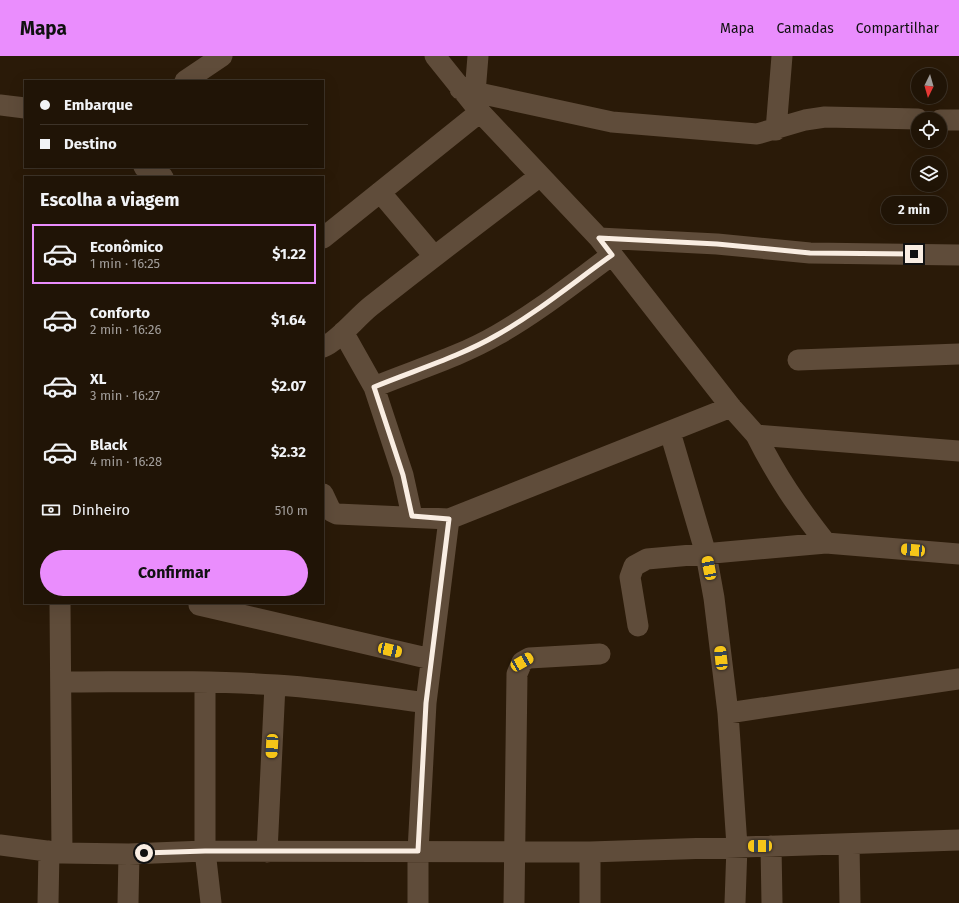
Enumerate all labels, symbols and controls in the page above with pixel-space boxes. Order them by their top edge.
text: Mapa [20,17,67,40]
text: Mapa [720,20,754,37]
text: Camadas [776,20,834,37]
text: Compartilhar [856,20,939,37]
north arrow [911,68,947,104]
map controls [911,68,947,192]
text: Embarque [64,96,133,114]
button: locate [911,112,947,148]
text: Destino [64,135,117,153]
button: layers [911,156,947,192]
text: Escolha a viagem [40,189,180,211]
callout: 2 min [881,196,947,224]
text: 2 min [898,202,930,217]
icon: car [42,236,78,272]
text: Econômico [90,238,163,256]
text: $1.22 [272,245,306,263]
route end [905,245,923,263]
text: 1 min · 16:25 [90,256,160,271]
icon: car [42,302,78,338]
text: Conforto [90,304,150,322]
text: $1.64 [271,311,306,329]
text: 2 min · 16:26 [90,322,161,337]
icon: car [42,368,78,404]
text: XL [90,370,106,388]
text: $2.07 [271,377,306,395]
text: 3 min · 16:27 [90,388,160,403]
icon: car [42,434,78,470]
text: Black [90,436,127,454]
text: $2.32 [271,443,306,461]
text: 4 min · 16:28 [90,454,162,469]
icon: cash [40,499,62,521]
text: Dinheiro [72,501,130,519]
text: 510 m [275,503,308,518]
car [901,543,925,557]
button: Confirmar [40,550,308,596]
car [701,555,717,581]
car [377,641,403,659]
car [714,645,728,671]
car [509,651,535,673]
car [265,734,279,758]
car [748,840,772,852]
route start [135,844,153,862]

